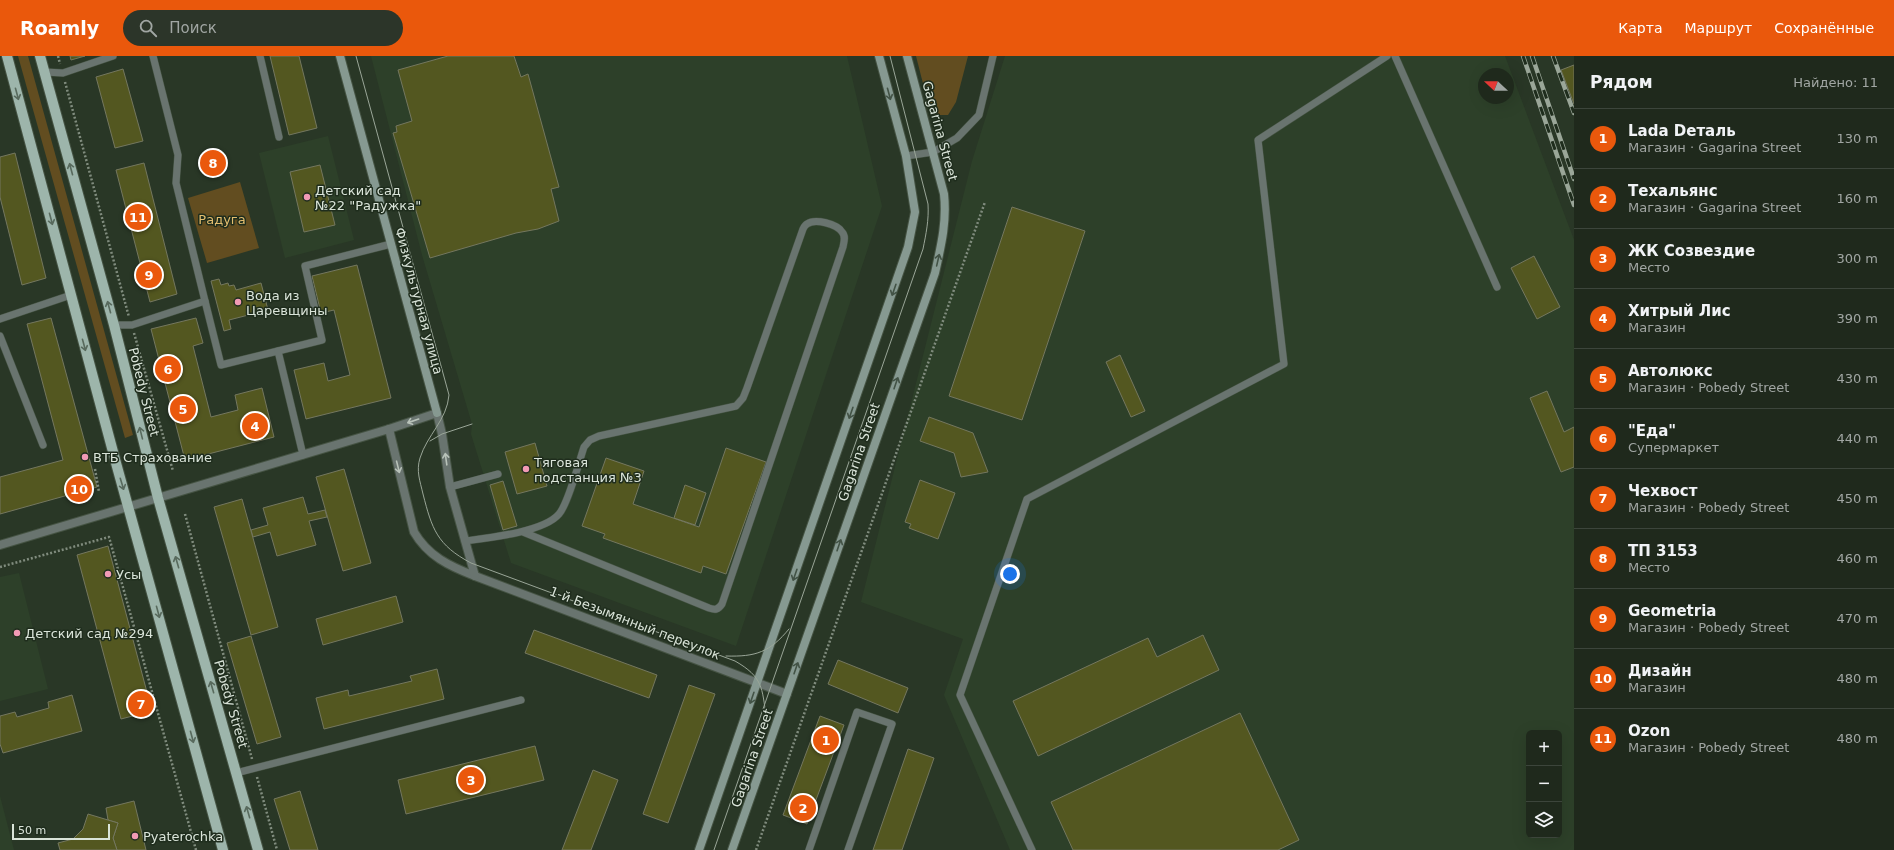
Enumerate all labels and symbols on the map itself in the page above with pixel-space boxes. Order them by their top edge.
north arrow [1478,68,1514,104]
street label: Gagarina Street [919,79,961,183]
one-way arrow [14,87,21,100]
one-way arrow [886,87,893,100]
pin: 8 [200,148,226,178]
one-way arrow [67,162,74,175]
place label: Детский сад №22 "Радужка" [315,183,421,213]
marker: Детский сад №22 "Радужка" [302,192,312,202]
pin: 11 [125,202,151,232]
one-way arrow [47,212,55,225]
park label: Радyга [198,212,246,227]
street label: Физкультурная улица [392,226,446,376]
one-way arrow [935,254,942,267]
pin: 9 [136,260,162,290]
one-way arrow [889,283,897,295]
place label: Вода из Царевщины [246,288,327,318]
marker: Вода из Царевщины [233,297,243,307]
one-way arrow [105,301,112,314]
one-way arrow [81,338,88,351]
street label: Pobedy Street [126,346,162,438]
pin: 6 [155,354,181,384]
one-way arrow [893,377,901,389]
pin: 5 [170,394,196,424]
street label: Gagarina Street [835,401,883,503]
one-way arrow [847,406,855,418]
pin: 4 [242,411,268,441]
one-way arrow [406,418,419,425]
one-way arrow [137,427,145,440]
place label: ВТБ Страхование [93,450,212,465]
marker: ВТБ Страхование [80,452,90,462]
one-way arrow [442,453,450,466]
place label: Тяговая подстанция №3 [533,455,642,485]
one-way arrow [395,460,403,473]
marker: Тяговая подстанция №3 [521,464,531,474]
pin: 10 [66,474,92,504]
one-way arrow [119,477,126,490]
one-way arrow [836,540,844,552]
one-way arrow [173,556,180,569]
your location [1000,564,1020,584]
place label: Усы [116,567,141,582]
one-way arrow [791,568,798,581]
marker: Усы [103,569,113,579]
street label: 1-й Безымянный переулок [548,583,723,663]
one-way arrow [155,605,162,618]
place label: Детский сад №294 [25,626,153,641]
marker: Детский сад №294 [12,628,22,638]
street label: Pobedy Street [211,658,251,750]
one-way arrow [793,661,800,674]
one-way arrow [208,681,216,694]
pin: 7 [128,689,154,719]
one-way arrow [748,691,756,703]
street label: Gagarina Street [728,707,776,809]
pin: 1 [813,725,839,755]
one-way arrow [189,731,196,744]
pin: 3 [458,765,484,795]
pin: 2 [790,793,816,823]
one-way arrow [244,806,251,819]
scale bar [12,822,110,841]
place label: Pyaterochka [143,829,223,844]
marker: Pyaterochka [130,831,140,841]

